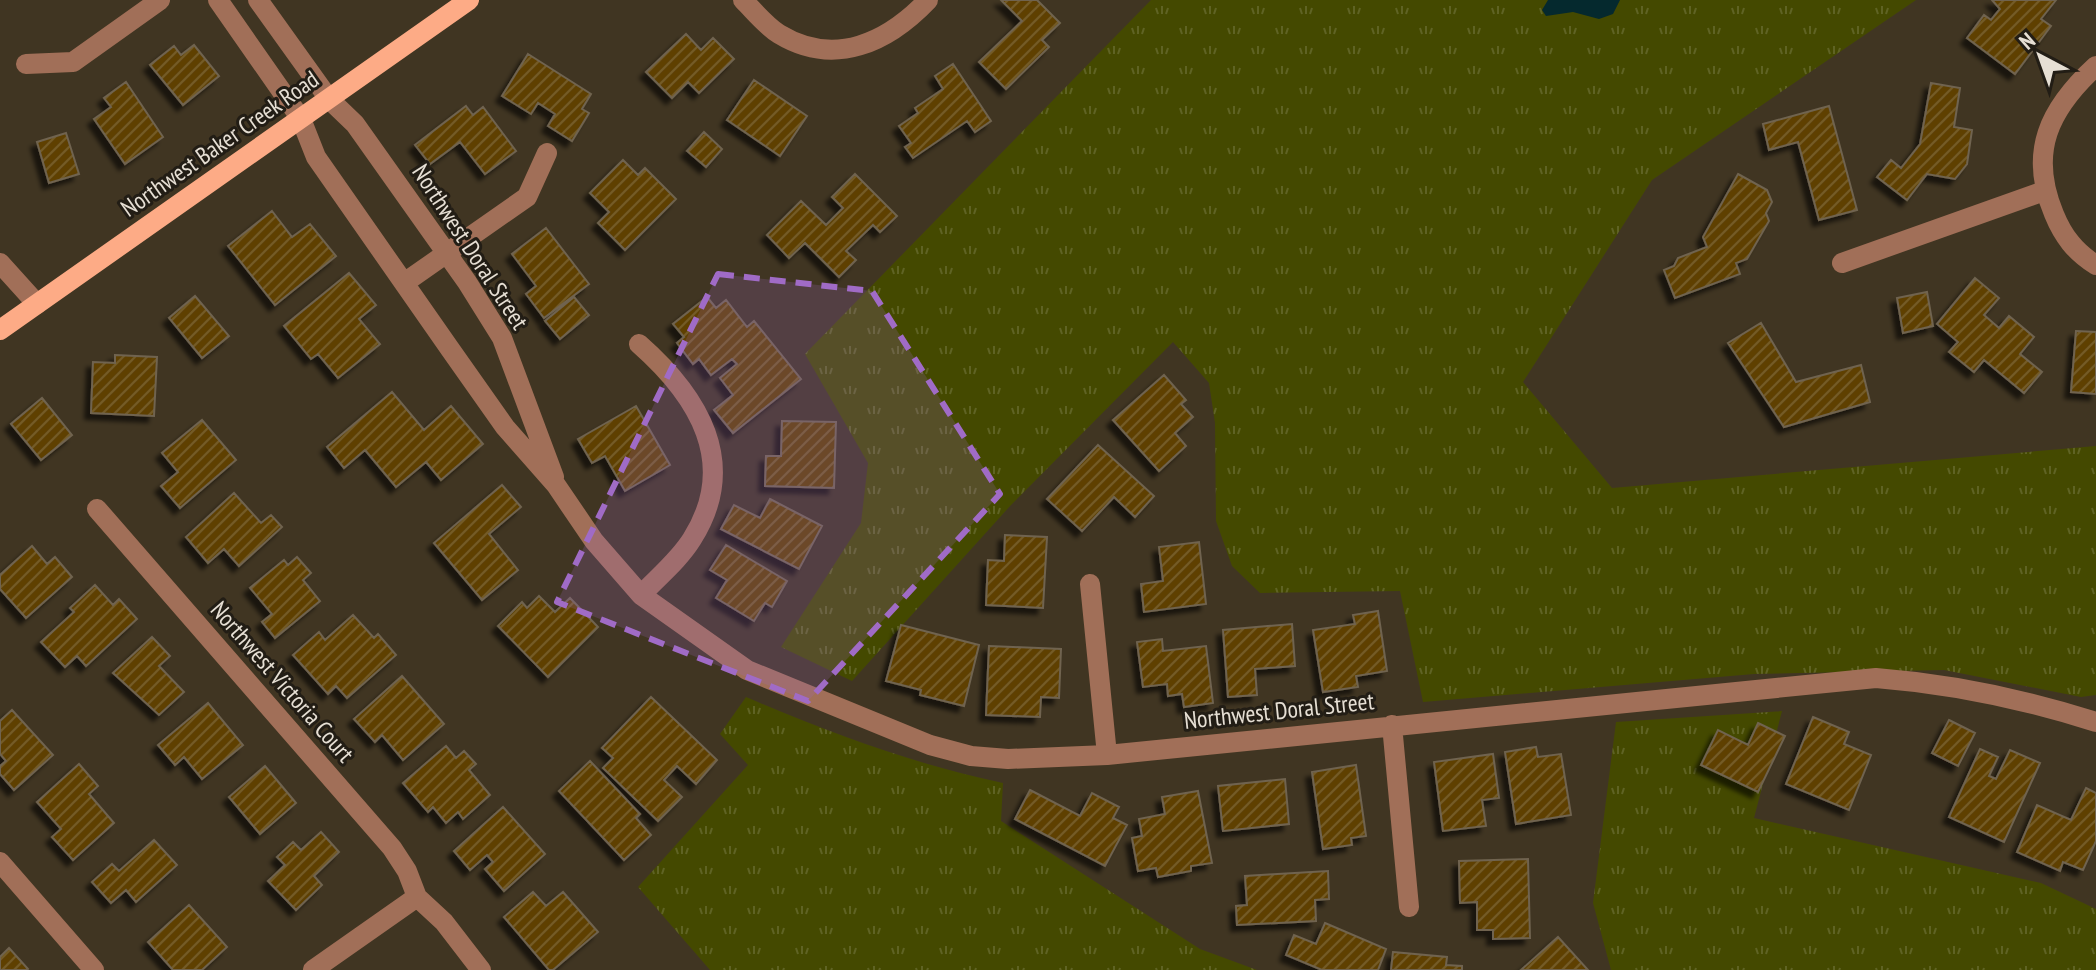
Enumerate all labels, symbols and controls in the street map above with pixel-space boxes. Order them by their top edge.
north arrow [2000,16,2080,96]
text: N [2013,26,2041,55]
street label: Northwest Baker Creek Road [115,64,325,224]
street label: Northwest Doral Street [405,158,536,335]
street label: Northwest Victoria Court [204,595,361,769]
street label: Northwest Doral Street [1182,685,1376,736]

